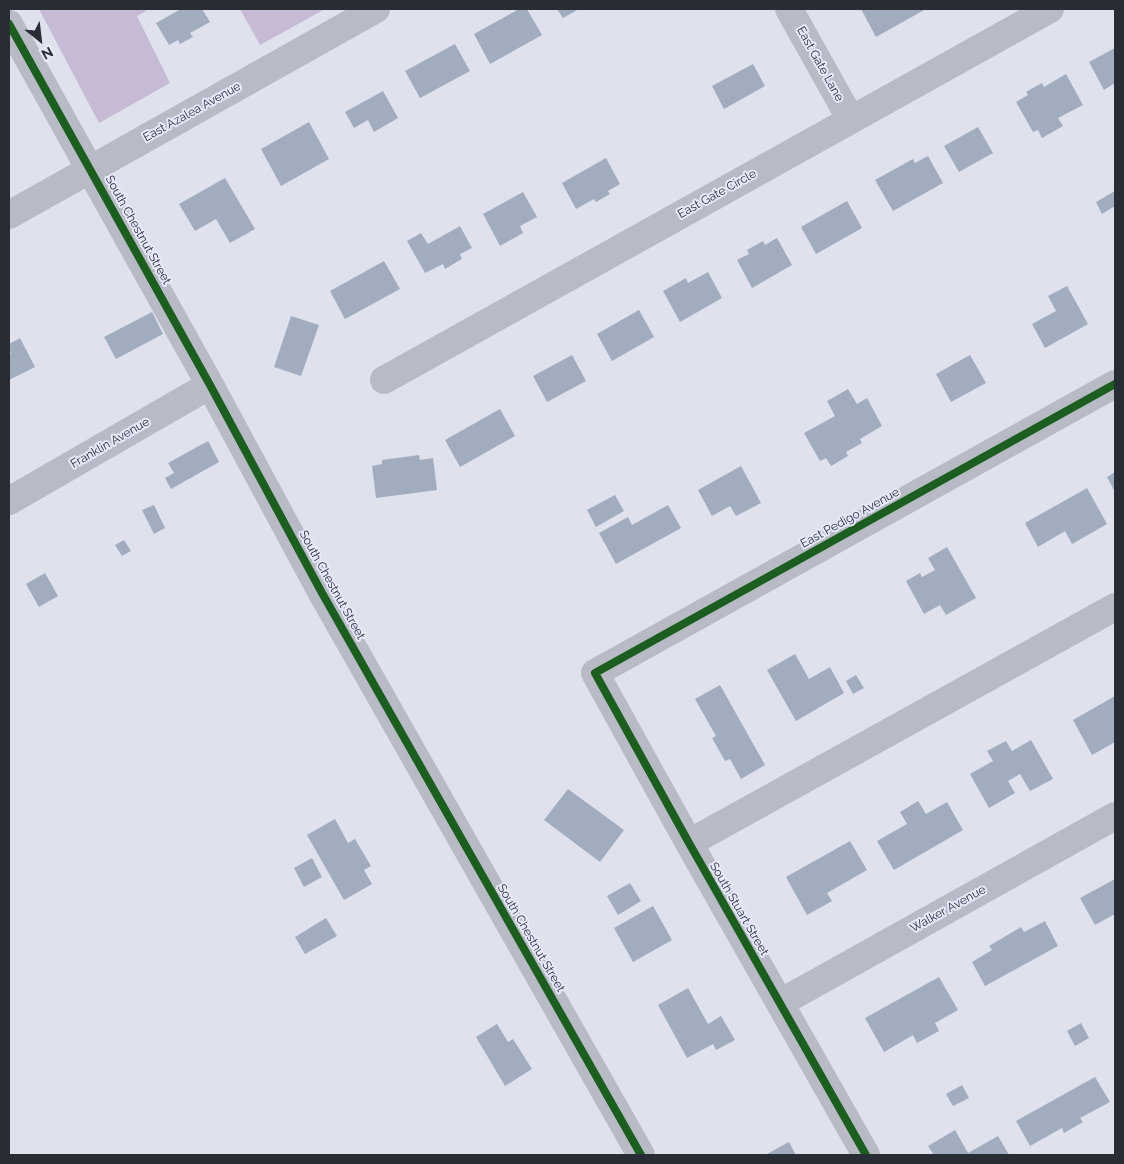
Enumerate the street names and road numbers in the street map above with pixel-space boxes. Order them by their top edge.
street label: East Gate Lane [793,24,847,104]
street label: East Azalea Avenue [141,79,243,145]
street label: East Gate Circle [675,166,759,222]
street label: South Chestnut Street [102,173,174,287]
street label: Franklin Avenue [68,415,152,471]
street label: East Pedigo Avenue [798,485,902,551]
street label: South Chestnut Street [296,528,368,642]
street label: South Stuart Street [707,860,771,958]
street label: South Chestnut Street [494,881,568,995]
street label: Walker Avenue [908,882,988,936]

